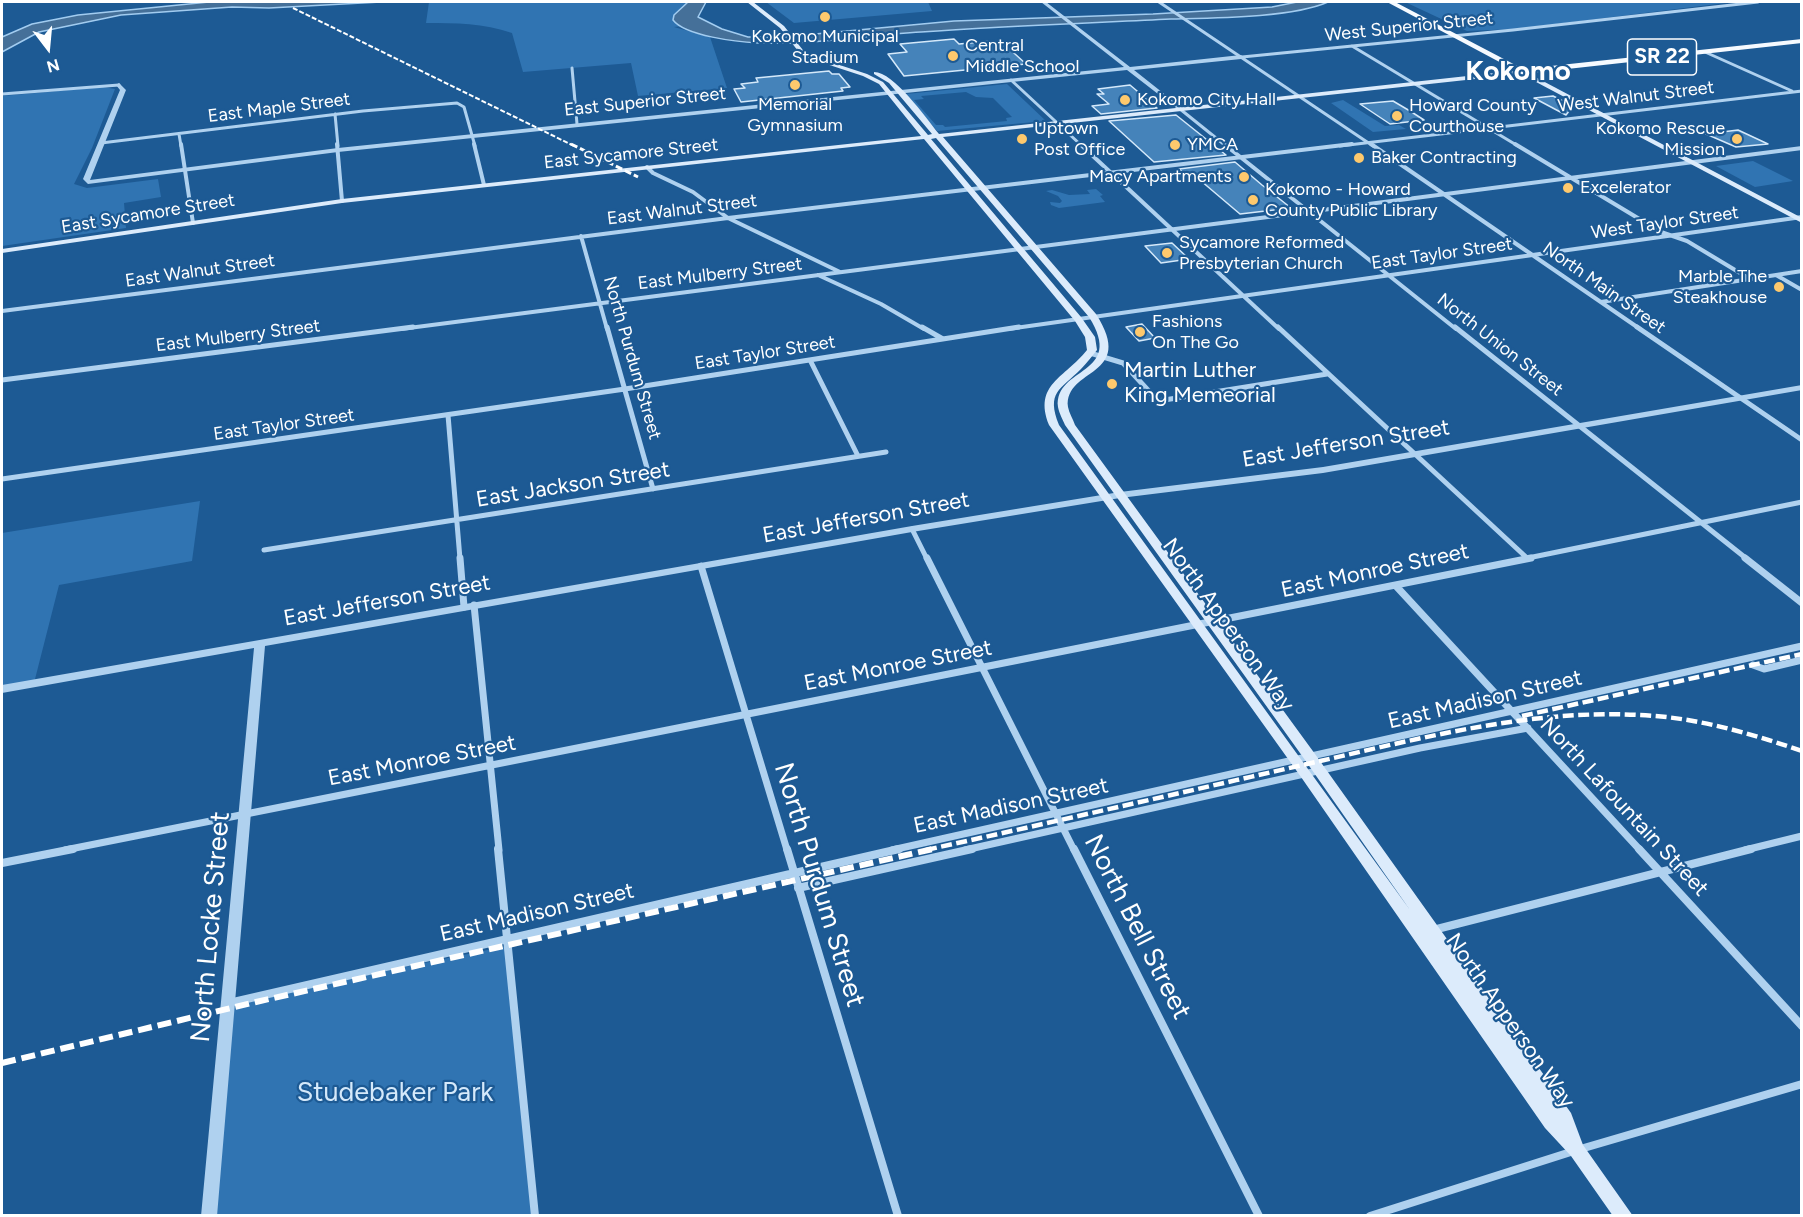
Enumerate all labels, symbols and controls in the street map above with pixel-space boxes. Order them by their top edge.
street label: West Superior Street [1324,7,1494,47]
marker: Kokomo Municipal Stadium [818,10,832,24]
north arrow [18,18,78,78]
place label: Kokomo Municipal Stadium [751,26,899,68]
place label: Central Middle School [965,35,1079,78]
road number: SR 22 [1628,39,1696,75]
marker: Central Middle School [946,49,960,63]
text: N [45,55,62,77]
district label: Kokomo [1465,55,1571,89]
street label: West Walnut Street [1557,77,1715,117]
marker: Memorial Gymnasium [788,78,802,92]
street label: East Superior Street [563,83,727,121]
street label: East Maple Street [207,89,351,127]
place label: Kokomo City Hall [1137,89,1276,111]
marker: Kokomo City Hall [1118,93,1132,107]
place label: Memorial Gymnasium [747,94,843,136]
place label: Howard County Courthouse [1409,95,1537,138]
marker: Howard County Courthouse [1390,109,1404,123]
place label: Uptown Post Office [1034,118,1125,160]
place label: Kokomo Rescue Mission [1595,118,1725,160]
marker: Uptown Post Office [1015,132,1029,146]
marker: Kokomo Rescue Mission [1730,132,1744,146]
street label: East Sycamore Street [543,134,719,174]
place label: YMCA [1187,134,1238,156]
marker: YMCA [1168,138,1182,152]
place label: Baker Contracting [1371,147,1517,169]
marker: Baker Contracting [1352,151,1366,165]
place label: Macy Apartments [1089,166,1232,188]
marker: Macy Apartments [1237,170,1251,184]
place label: Excelerator [1580,177,1671,199]
place label: Kokomo - Howard County Public Library [1265,179,1437,222]
marker: Excelerator [1561,181,1575,195]
street label: East Sycamore Street [60,190,236,238]
street label: East Walnut Street [606,190,758,230]
marker: Kokomo - Howard County Public Library [1246,193,1260,207]
street label: West Taylor Street [1590,202,1740,244]
place label: Sycamore Reformed Presbyterian Church [1179,232,1344,274]
street label: East Taylor Street [1370,233,1514,275]
street label: North Main Street [1538,238,1670,338]
marker: Sycamore Reformed Presbyterian Church [1160,246,1174,260]
street label: East Walnut Street [124,250,276,292]
street label: East Mulberry Street [637,253,803,295]
place label: Marble The Steakhouse [1673,266,1767,308]
street label: North Purdum Street [598,274,666,442]
marker: Marble The Steakhouse [1772,280,1786,294]
street label: North Union Street [1433,289,1567,401]
place label: Fashions On The Go [1152,311,1239,354]
street label: East Mulberry Street [155,315,321,357]
marker: Fashions On The Go [1133,325,1147,339]
street label: East Taylor Street [693,331,837,375]
place label: Martin Luther King Memeorial [1124,358,1276,410]
marker: Martin Luther King Memeorial [1105,377,1119,391]
street label: East Taylor Street [212,404,356,446]
street label: East Jefferson Street [1240,415,1452,473]
street label: East Jackson Street [474,457,672,513]
street label: East Jefferson Street [761,487,971,549]
street label: North Apperson Way [1156,533,1300,717]
street label: East Monroe Street [1279,538,1471,604]
street label: East Jefferson Street [282,570,492,632]
street label: East Monroe Street [802,635,994,697]
street label: East Madison Street [1385,665,1585,735]
street label: North Lafountain Street [1534,712,1714,902]
street label: East Monroe Street [326,730,518,792]
street label: North Purdum Street [766,759,872,1011]
street label: East Madison Street [911,772,1111,840]
street label: North Locke Street [185,810,237,1044]
street label: North Bell Street [1076,829,1198,1025]
street label: East Madison Street [437,878,637,948]
street label: North Apperson Way [1440,929,1580,1113]
park label: Studebaker Park [297,1077,493,1109]

